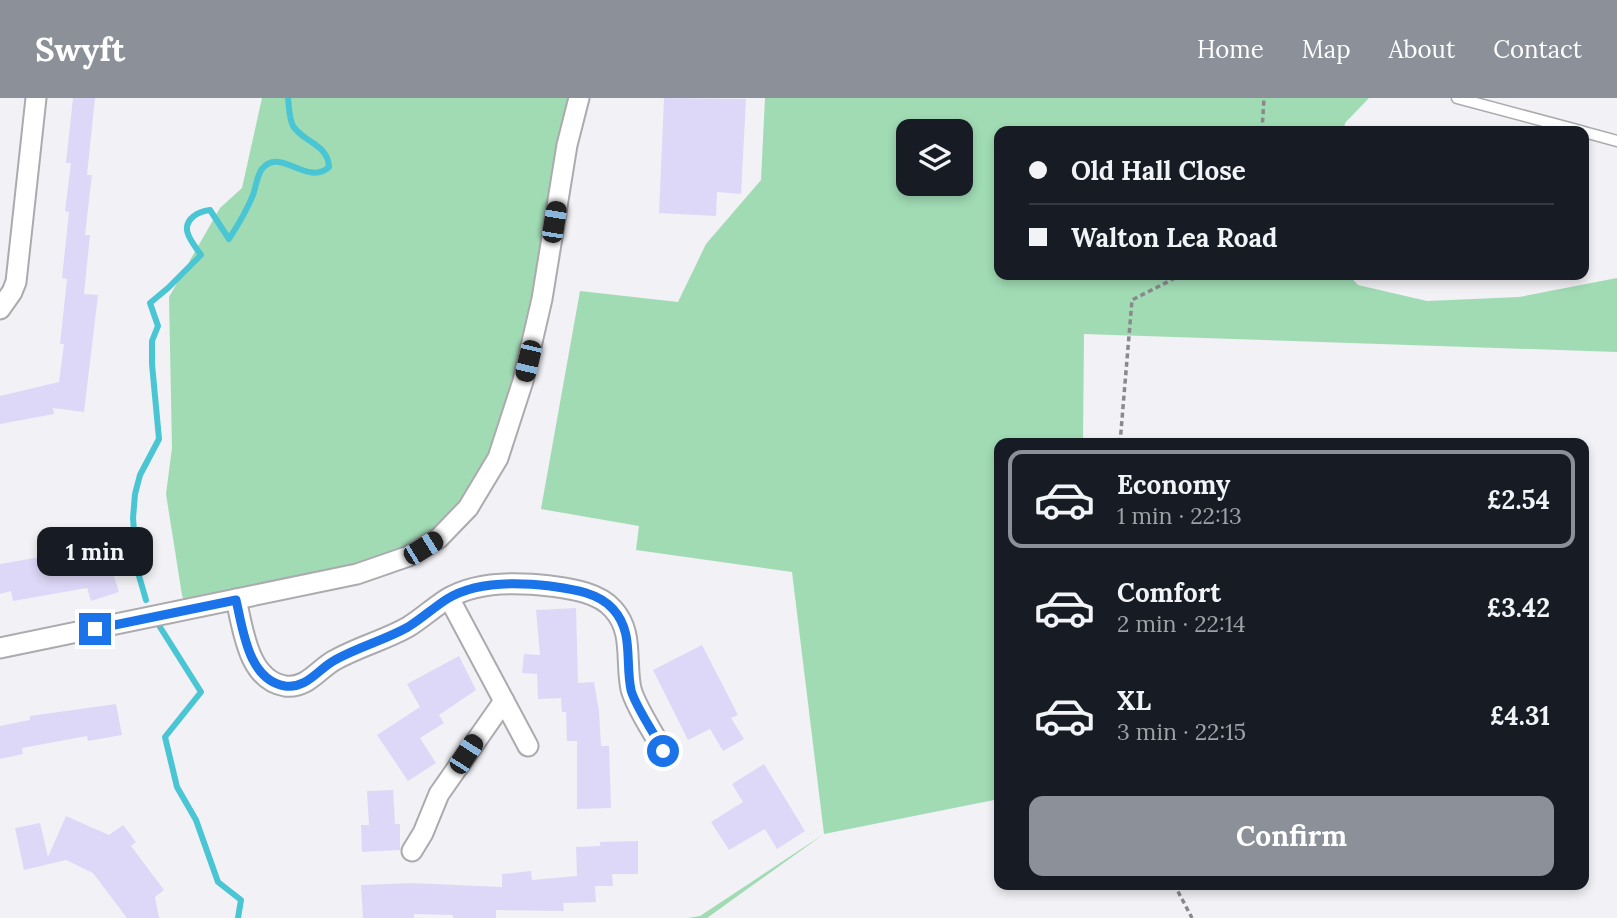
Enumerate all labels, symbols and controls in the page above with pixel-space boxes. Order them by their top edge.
text: Swyft [35,28,125,70]
text: Home [1197,34,1264,65]
text: Map [1302,34,1351,65]
text: About [1389,34,1455,65]
text: Contact [1493,34,1582,65]
map controls [896,119,973,196]
button: layers [896,119,973,196]
text: Old Hall Close [1071,154,1246,187]
car [541,200,568,244]
text: Walton Lea Road [1071,221,1278,254]
car [514,338,543,384]
icon: car [1033,468,1096,531]
text: Economy [1117,468,1230,501]
text: £2.54 [1487,483,1550,516]
text: 1 min · 22:13 [1117,501,1242,530]
callout: 1 min [37,528,153,576]
car [400,528,447,568]
text: 1 min [66,537,124,566]
icon: car [1033,576,1096,639]
text: Comfort [1117,576,1221,609]
text: £3.42 [1486,591,1550,624]
text: 2 min · 22:14 [1117,609,1246,638]
route end [79,613,111,645]
icon: car [1033,684,1096,747]
text: XL [1117,684,1151,717]
text: £4.31 [1490,699,1550,732]
text: 3 min · 22:15 [1117,717,1246,746]
car [446,731,487,777]
route start [647,735,679,767]
button: Confirm [1029,796,1554,876]

